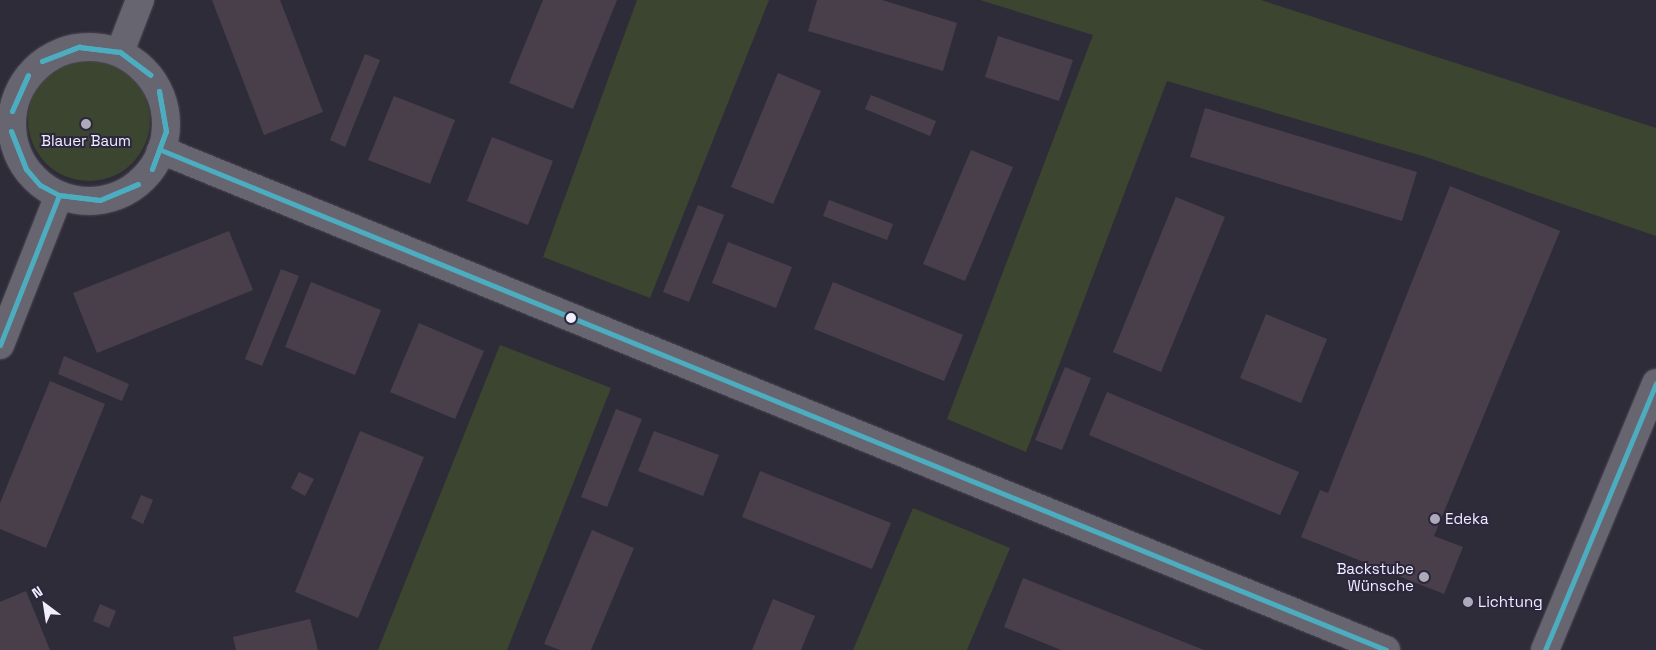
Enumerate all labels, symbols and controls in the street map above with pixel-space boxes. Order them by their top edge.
marker: Blauer Baum [80,118,92,130]
place label: Blauer Baum [41,132,131,150]
unlabelled marker [566,313,576,323]
place label: Edeka [1445,510,1489,528]
marker: Edeka [1429,513,1441,525]
place label: Backstube Wünsche [1336,559,1414,594]
marker: Backstube Wünsche [1418,571,1430,583]
north arrow [20,580,70,630]
text: N [29,582,46,602]
place label: Lichtung [1478,593,1543,611]
marker: Lichtung [1462,596,1474,608]

